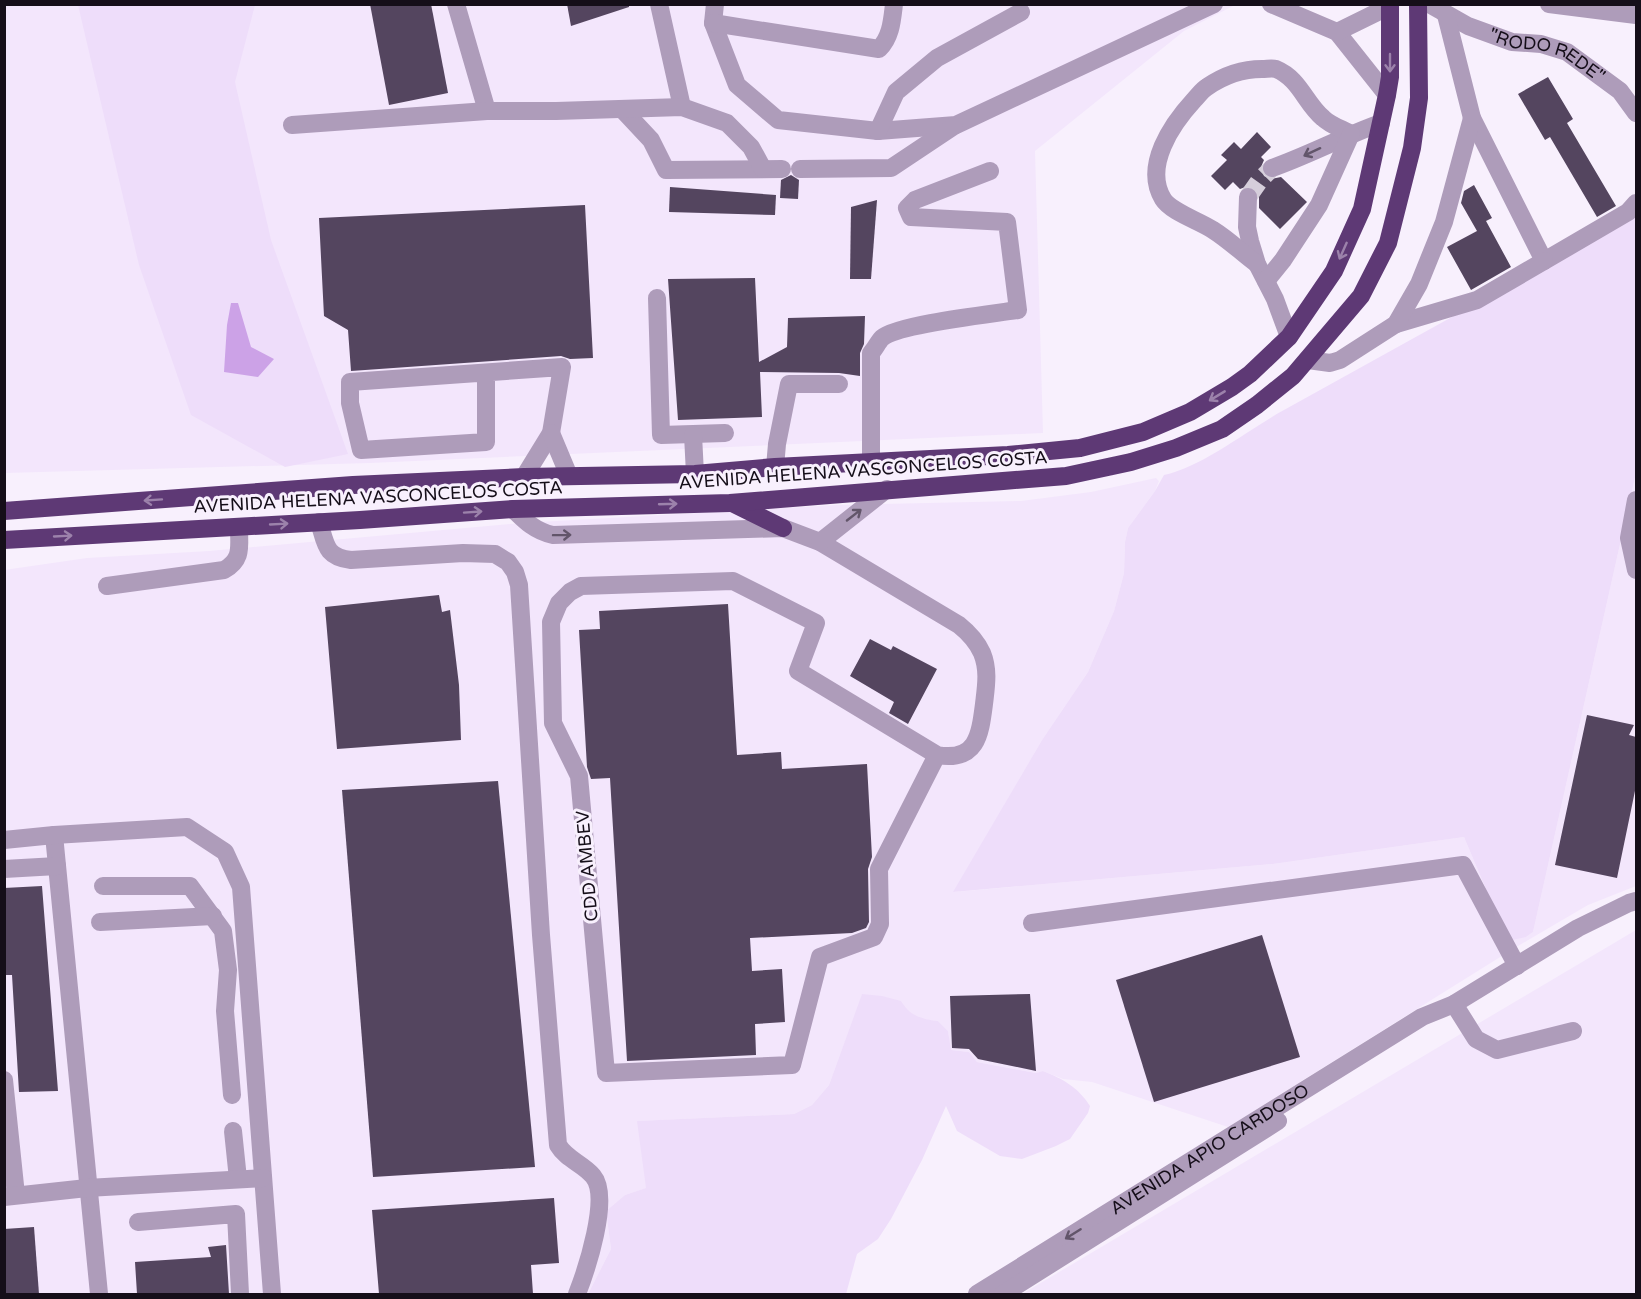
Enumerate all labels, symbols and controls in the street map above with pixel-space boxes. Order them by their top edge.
street label: "RODO REDE" [1486,24,1609,87]
one-way arrow [1384,52,1396,72]
one-way arrow [1303,147,1321,159]
one-way arrow [1336,242,1347,260]
one-way arrow [1209,390,1226,402]
street label: AVENIDA HELENA VASCONCELOS COSTA [678,446,1048,494]
street label: AVENIDA HELENA VASCONCELOS COSTA [193,476,563,518]
one-way arrow [143,494,163,505]
one-way arrow [658,499,677,510]
one-way arrow [463,506,483,517]
one-way arrow [845,509,861,522]
one-way arrow [268,519,288,530]
one-way arrow [552,529,572,540]
one-way arrow [52,531,72,542]
street label: CDD AMBEV [571,809,603,922]
street label: AVENIDA APIO CARDOSO [1106,1079,1313,1219]
one-way arrow [1065,1228,1082,1241]

